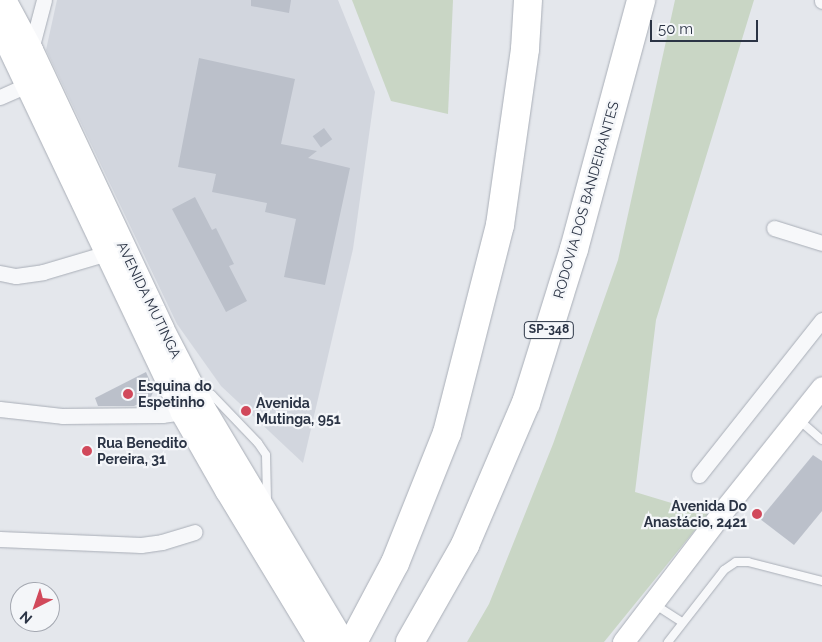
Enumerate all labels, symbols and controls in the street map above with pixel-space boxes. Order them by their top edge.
scale bar [652,10,760,42]
text: 50 m [658,20,693,38]
street label: RODOVIA DOS BANDEIRANTES [550,99,622,301]
street label: AVENIDA MUTINGA [113,238,185,362]
road number: SP-348 [523,320,575,340]
place label: Esquina do Espetinho [138,378,212,411]
marker: Esquina do Espetinho [122,388,134,400]
place label: Avenida Mutinga, 951 [256,395,341,428]
marker: Avenida Mutinga, 951 [240,405,252,417]
place label: Rua Benedito Pereira, 31 [97,435,187,468]
marker: Rua Benedito Pereira, 31 [81,445,93,457]
place label: Avenida Do Anastácio, 2421 [644,498,747,530]
marker: Avenida Do Anastácio, 2421 [751,508,763,520]
north arrow [10,582,60,632]
text: N [17,608,35,627]

